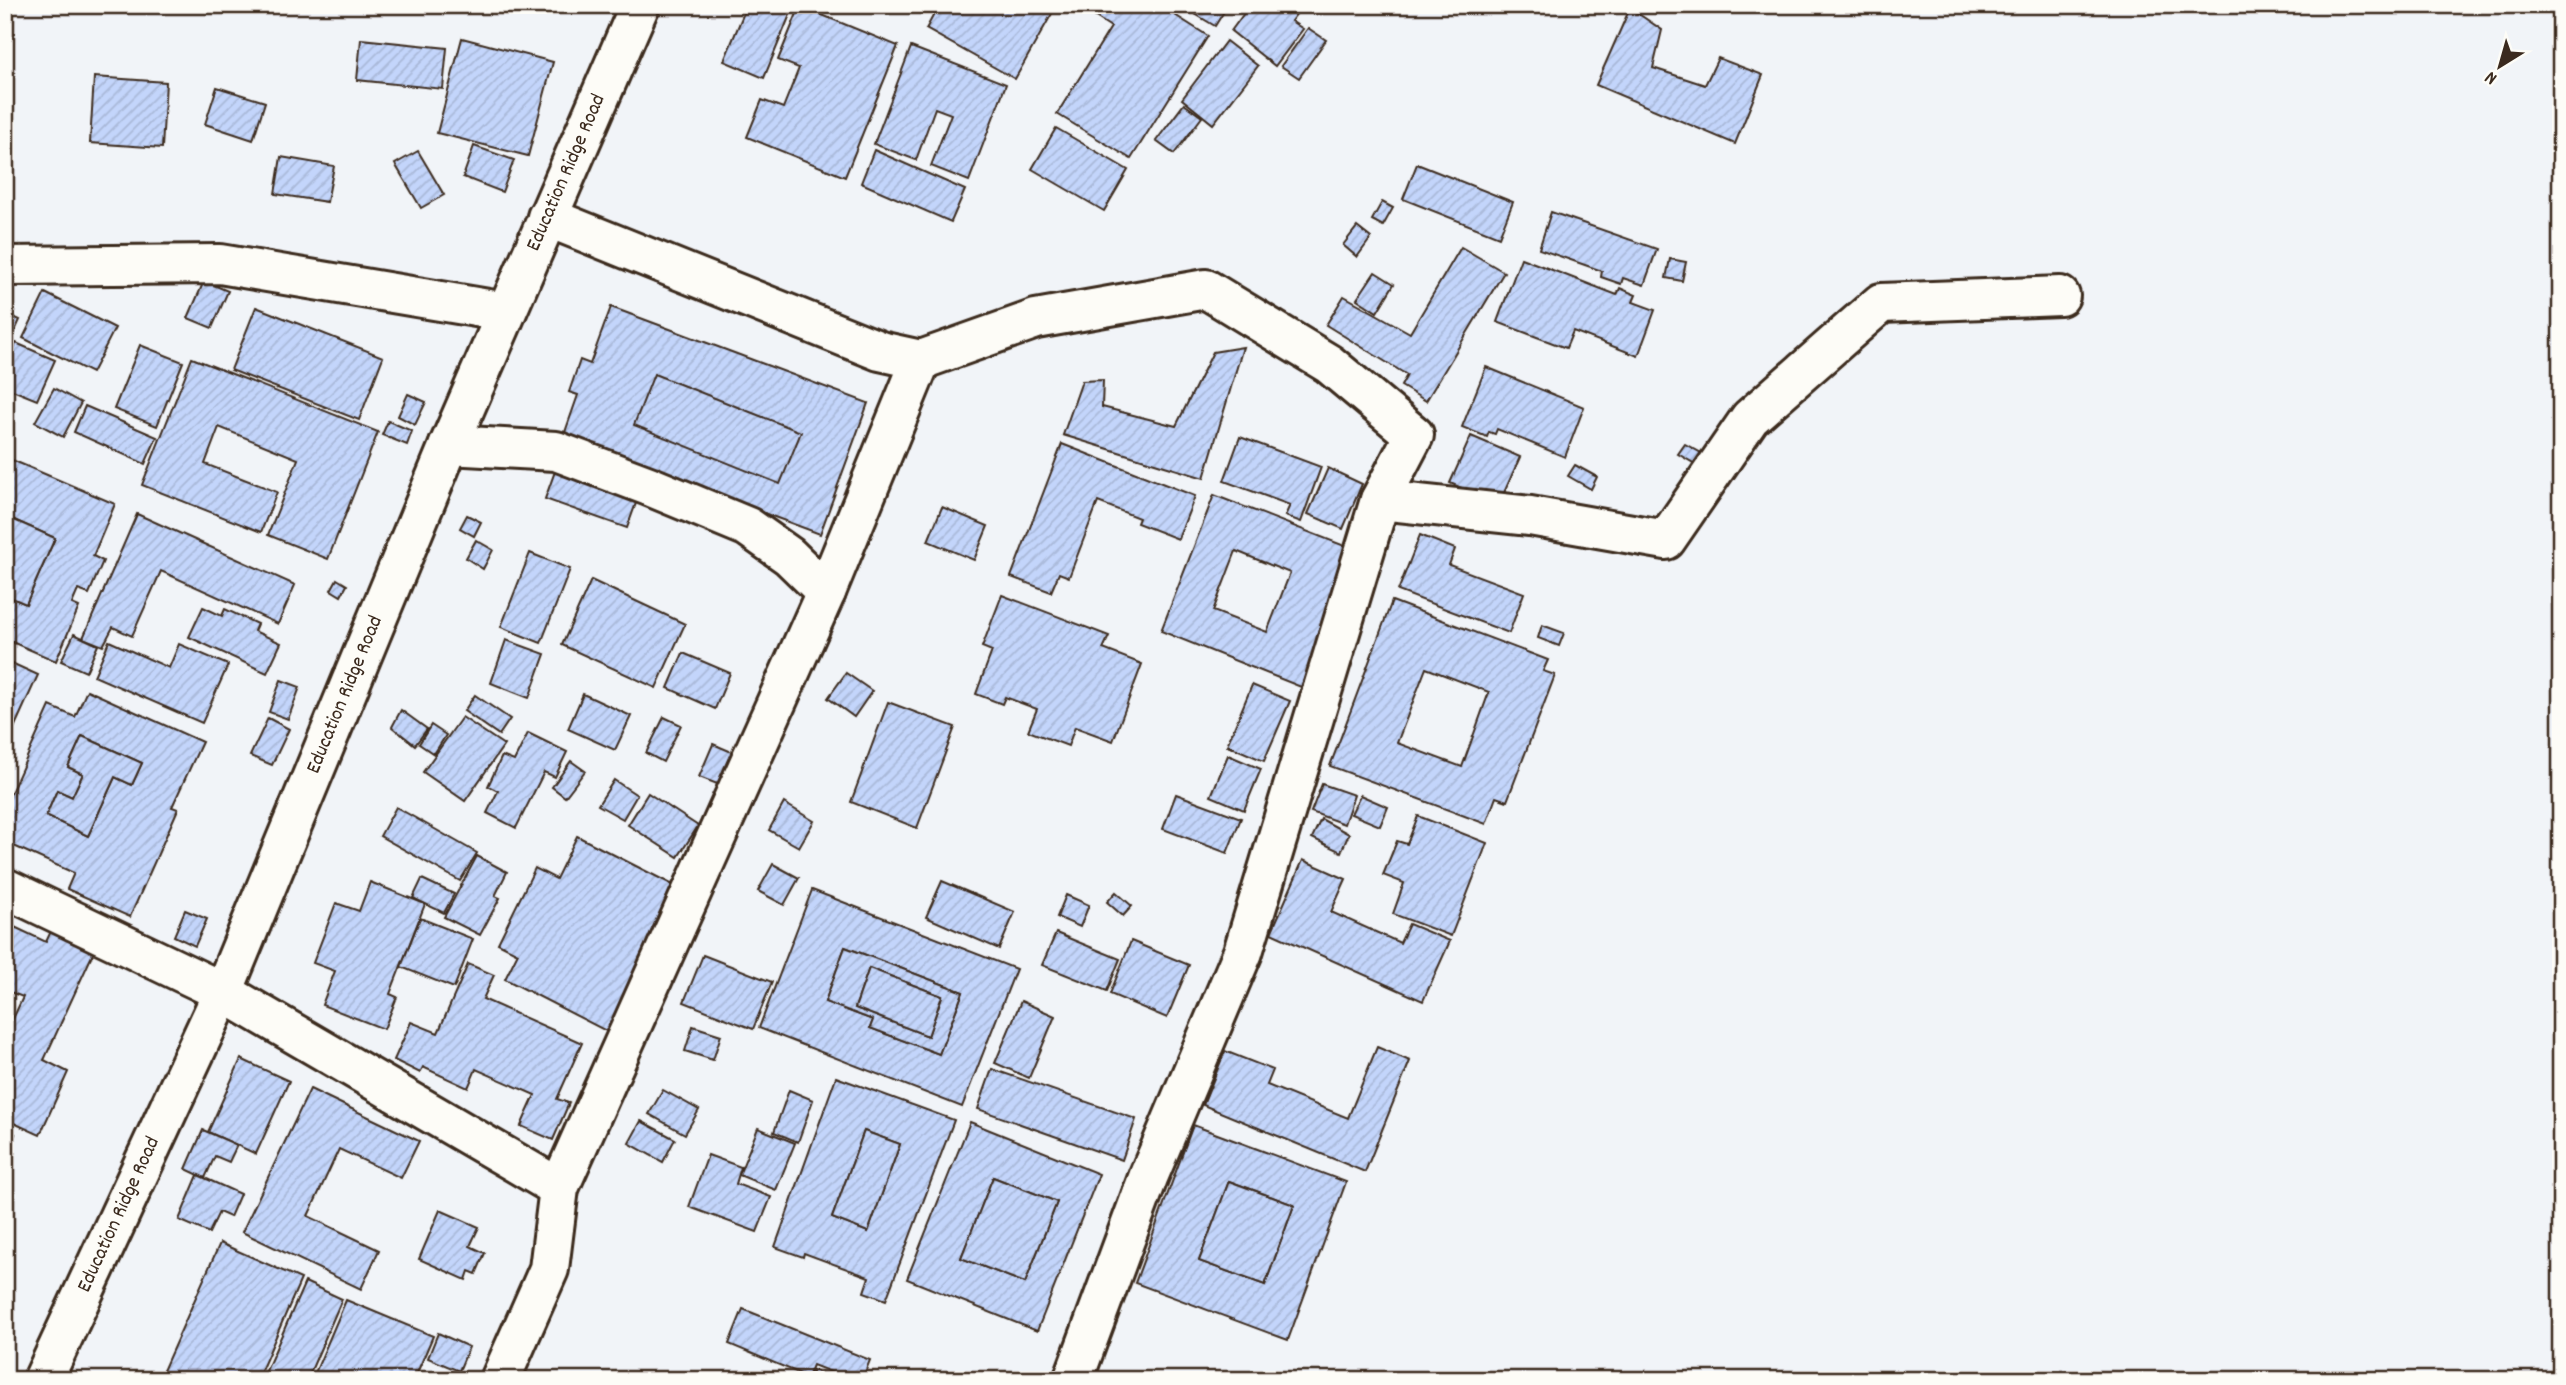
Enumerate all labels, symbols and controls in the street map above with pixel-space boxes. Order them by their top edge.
north arrow [2464,32,2534,102]
text: N [2480,63,2504,90]
street label: Education Ridge Road [520,90,614,256]
street label: Education Ridge Road [300,611,392,779]
street label: Education Ridge Road [70,1132,169,1298]

